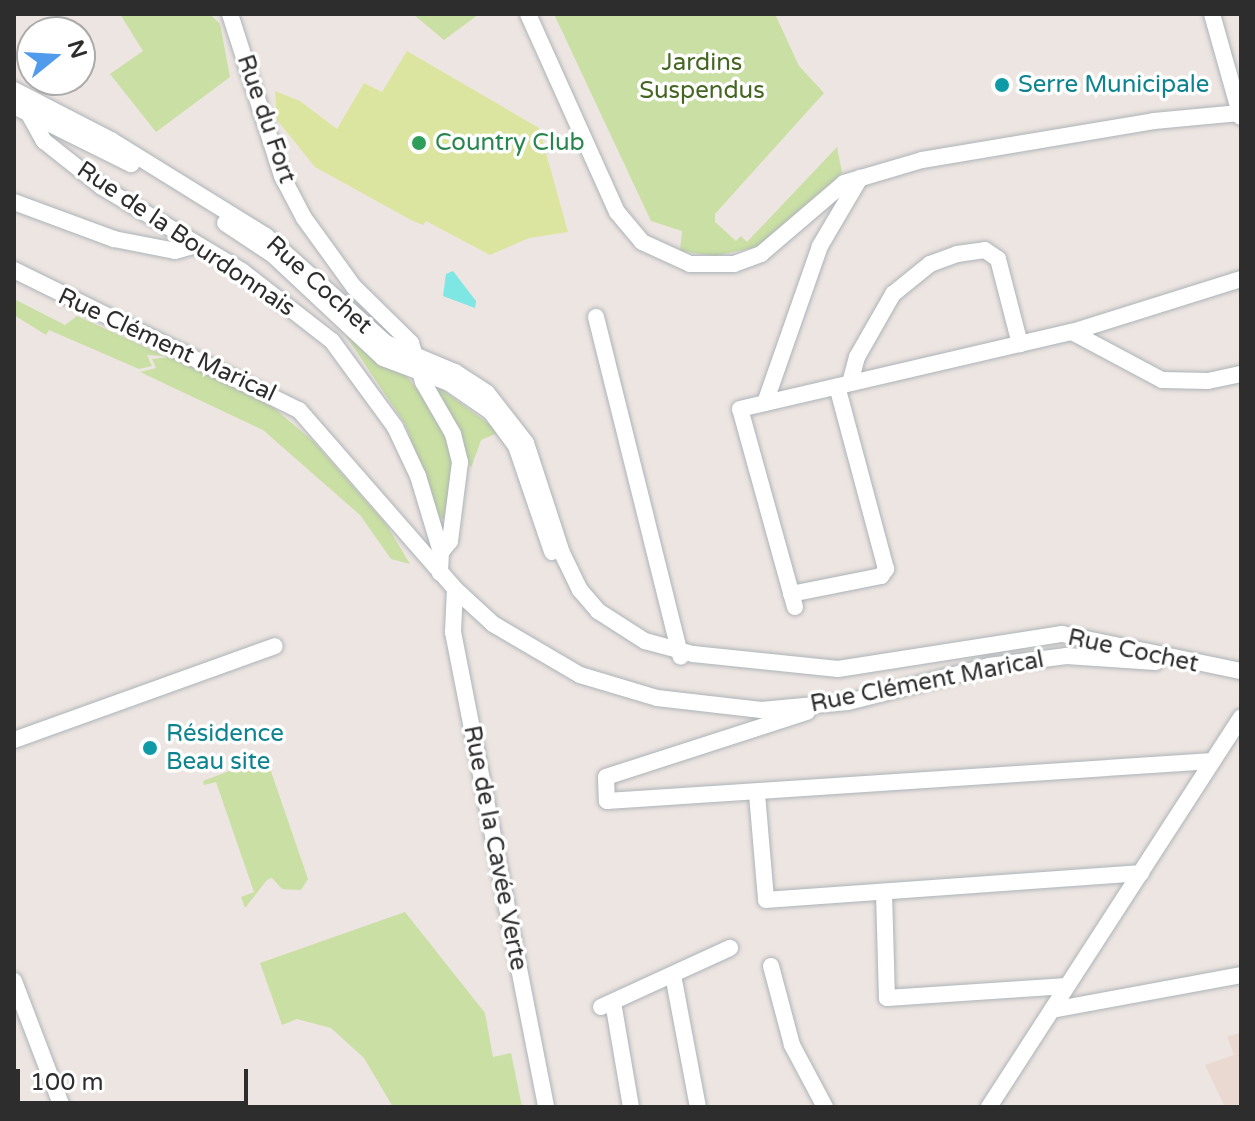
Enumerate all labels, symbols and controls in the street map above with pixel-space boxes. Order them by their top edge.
north arrow [16,16,96,96]
text: N [62,37,92,62]
park label: Jardins Suspendus [639,49,765,105]
street label: Rue du Fort [231,51,301,187]
place label: Serre Municipale [1018,71,1209,99]
marker: Serre Municipale [993,76,1011,94]
place label: Country Club [435,129,585,157]
marker: Country Club [410,134,428,152]
street label: Rue de la Bourdonnais [72,155,300,323]
street label: Rue Cochet [260,230,378,340]
street label: Rue Clément Marical [53,282,281,408]
street label: Rue Cochet [1065,623,1201,679]
street label: Rue Clément Marical [808,645,1046,719]
place label: Résidence Beau site [166,720,284,776]
street label: Rue de la Cavée Verte [457,723,533,973]
marker: Résidence Beau site [141,739,159,757]
scale bar [20,1053,252,1103]
text: 100 m [30,1068,104,1097]

